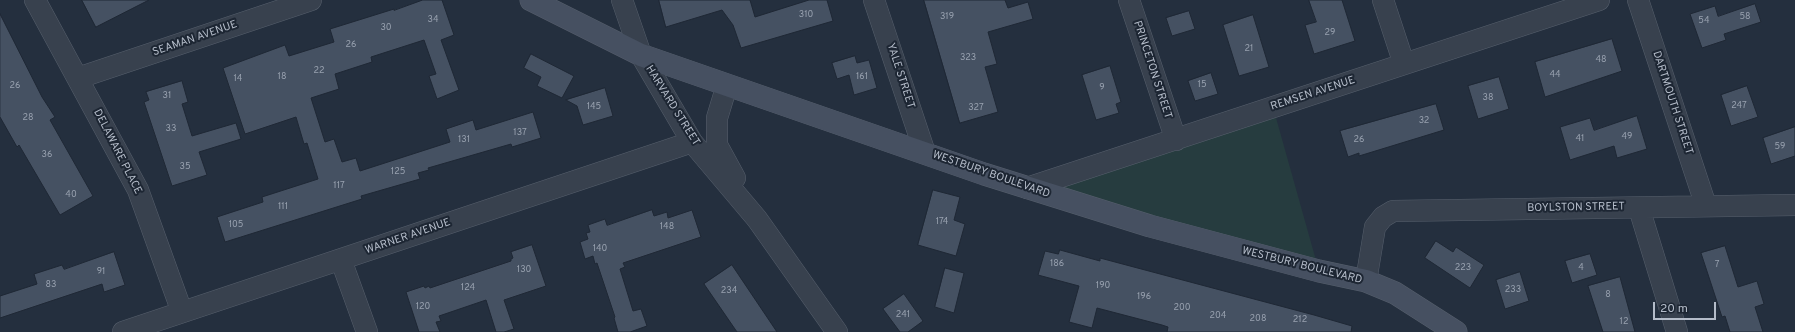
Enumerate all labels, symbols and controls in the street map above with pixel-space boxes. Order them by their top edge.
house number: 310 [799,10,813,20]
house number: 319 [940,12,954,22]
house number: 58 [1739,12,1751,22]
house number: 34 [427,15,439,25]
house number: 54 [1698,16,1710,26]
street label: SEAMAN AVENUE [151,18,239,60]
street label: PRINCETON STREET [1130,19,1174,121]
house number: 30 [380,23,392,33]
house number: 29 [1325,28,1335,38]
house number: 26 [346,40,356,50]
street label: YALE STREET [883,42,917,110]
house number: 21 [1245,44,1253,54]
street label: DARTMOUTH STREET [1649,49,1695,157]
house number: 323 [960,53,976,63]
house number: 48 [1595,55,1607,65]
street label: HARVARD STREET [642,63,702,149]
house number: 22 [313,66,325,76]
house number: 44 [1549,70,1561,80]
house number: 18 [278,72,286,82]
house number: 161 [856,72,868,82]
house number: 14 [234,74,242,84]
street label: REMSEN AVENUE [1269,74,1357,114]
house number: 15 [1198,80,1206,90]
house number: 26 [10,81,20,91]
house number: 9 [1099,83,1105,93]
house number: 31 [163,91,171,101]
house number: 38 [1483,93,1493,103]
house number: 247 [1731,101,1747,111]
house number: 145 [587,102,601,112]
house number: 327 [968,103,984,113]
street label: DELAWARE PLACE [90,107,144,197]
house number: 28 [22,113,34,123]
house number: 32 [1419,116,1429,126]
house number: 33 [166,124,176,134]
house number: 137 [513,128,527,138]
house number: 49 [1622,132,1632,142]
house number: 41 [1576,134,1584,144]
house number: 131 [458,135,470,145]
house number: 26 [1354,135,1364,145]
house number: 59 [1775,142,1785,152]
street label: WESTBURY BOULEVARD [930,149,1052,201]
house number: 36 [42,150,52,160]
house number: 35 [179,162,191,172]
house number: 125 [391,167,405,177]
house number: 117 [333,181,345,191]
house number: 40 [65,190,77,200]
street label: BOYLSTON STREET [1527,201,1625,215]
house number: 111 [278,202,288,212]
street label: WARNER AVENUE [364,216,452,258]
house number: 174 [936,217,948,227]
house number: 105 [229,220,243,230]
house number: 148 [660,222,674,232]
house number: 140 [593,244,607,254]
street label: WESTBURY BOULEVARD [1241,245,1363,287]
house number: 186 [1050,259,1064,269]
house number: 7 [1715,260,1719,270]
house number: 223 [1455,263,1471,273]
house number: 4 [1578,263,1584,273]
house number: 130 [517,265,531,275]
house number: 91 [97,267,105,277]
house number: 83 [46,280,56,290]
house number: 190 [1096,281,1110,291]
house number: 124 [461,283,475,293]
house number: 233 [1505,285,1521,295]
house number: 234 [721,286,737,296]
house number: 8 [1605,290,1611,300]
house number: 196 [1137,292,1151,302]
scale bar [1655,294,1718,320]
text: 20 m [1660,301,1688,317]
house number: 120 [416,302,430,312]
house number: 200 [1174,303,1190,313]
house number: 241 [896,310,910,320]
house number: 204 [1210,311,1226,321]
house number: 208 [1250,314,1266,324]
house number: 212 [1293,315,1307,325]
house number: 12 [1620,317,1628,327]

